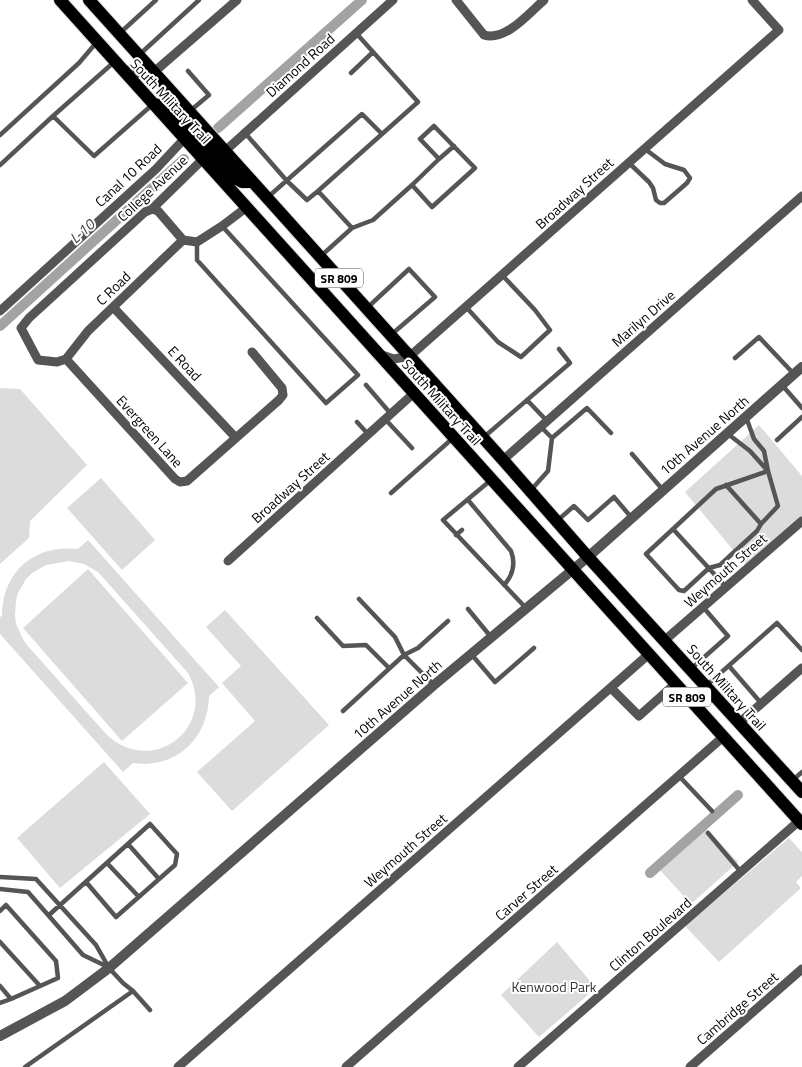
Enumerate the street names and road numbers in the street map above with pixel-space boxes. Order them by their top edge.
street label: Diamond Road [261,28,339,102]
street label: South Military Trail [126,54,216,148]
street label: Canal 10 Road [90,138,166,212]
street label: College Avenue [112,150,192,226]
street label: Broadway Street [530,152,618,234]
street label: C Road [91,266,135,310]
road number: SR 809 [315,268,363,288]
street label: Marilyn Drive [607,285,679,351]
street label: E Road [163,341,207,385]
street label: South Military Trail [397,354,487,450]
street label: Evergreen Lane [112,390,188,472]
street label: 10th Avenue North [655,390,753,480]
street label: Broadway Street [246,446,334,528]
street label: Weymouth Street [679,528,771,612]
street label: South Military Trail [682,639,772,735]
street label: 10th Avenue North [348,654,446,744]
road number: SR 809 [663,688,711,706]
street label: Weymouth Street [359,808,451,892]
street label: Carver Street [490,859,562,925]
street label: Clinton Boulevard [604,892,696,976]
street label: Cambridge Street [691,966,783,1050]

